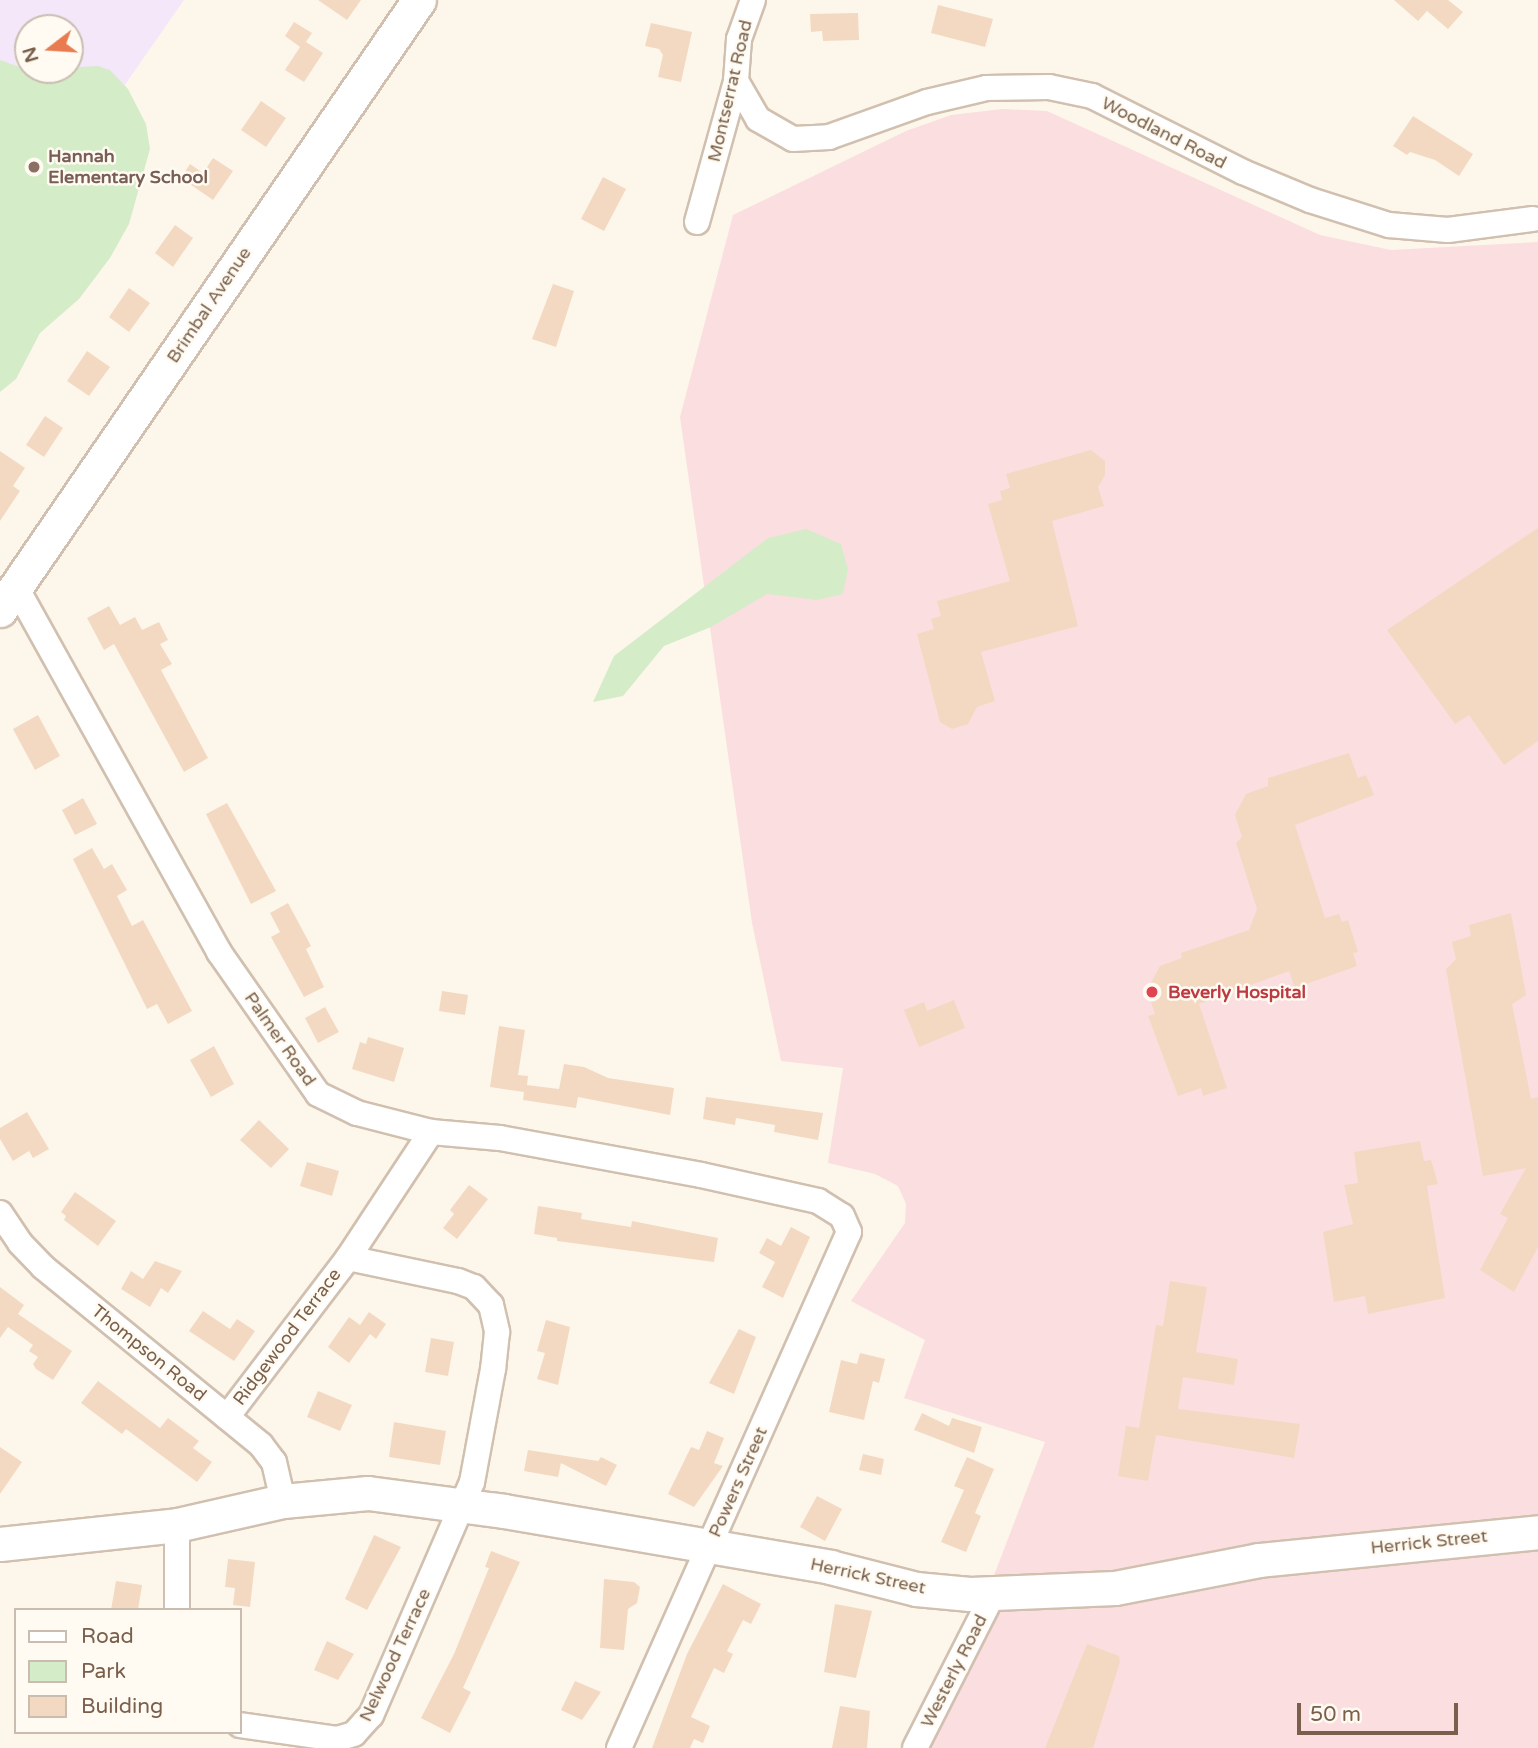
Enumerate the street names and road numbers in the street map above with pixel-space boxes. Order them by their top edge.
street label: Montserrat Road [703,18,757,164]
street label: Woodland Road [1098,92,1230,174]
street label: Brimbal Avenue [162,243,256,367]
street label: Palmer Road [240,988,320,1090]
street label: Ridgewood Terrace [228,1264,346,1410]
street label: Thompson Road [87,1300,211,1406]
street label: Powers Street [704,1423,772,1541]
street label: Herrick Street [1370,1525,1488,1559]
street label: Herrick Street [808,1553,928,1599]
street label: Nelwood Terrace [355,1585,435,1725]
street label: Westerly Road [916,1611,992,1731]

